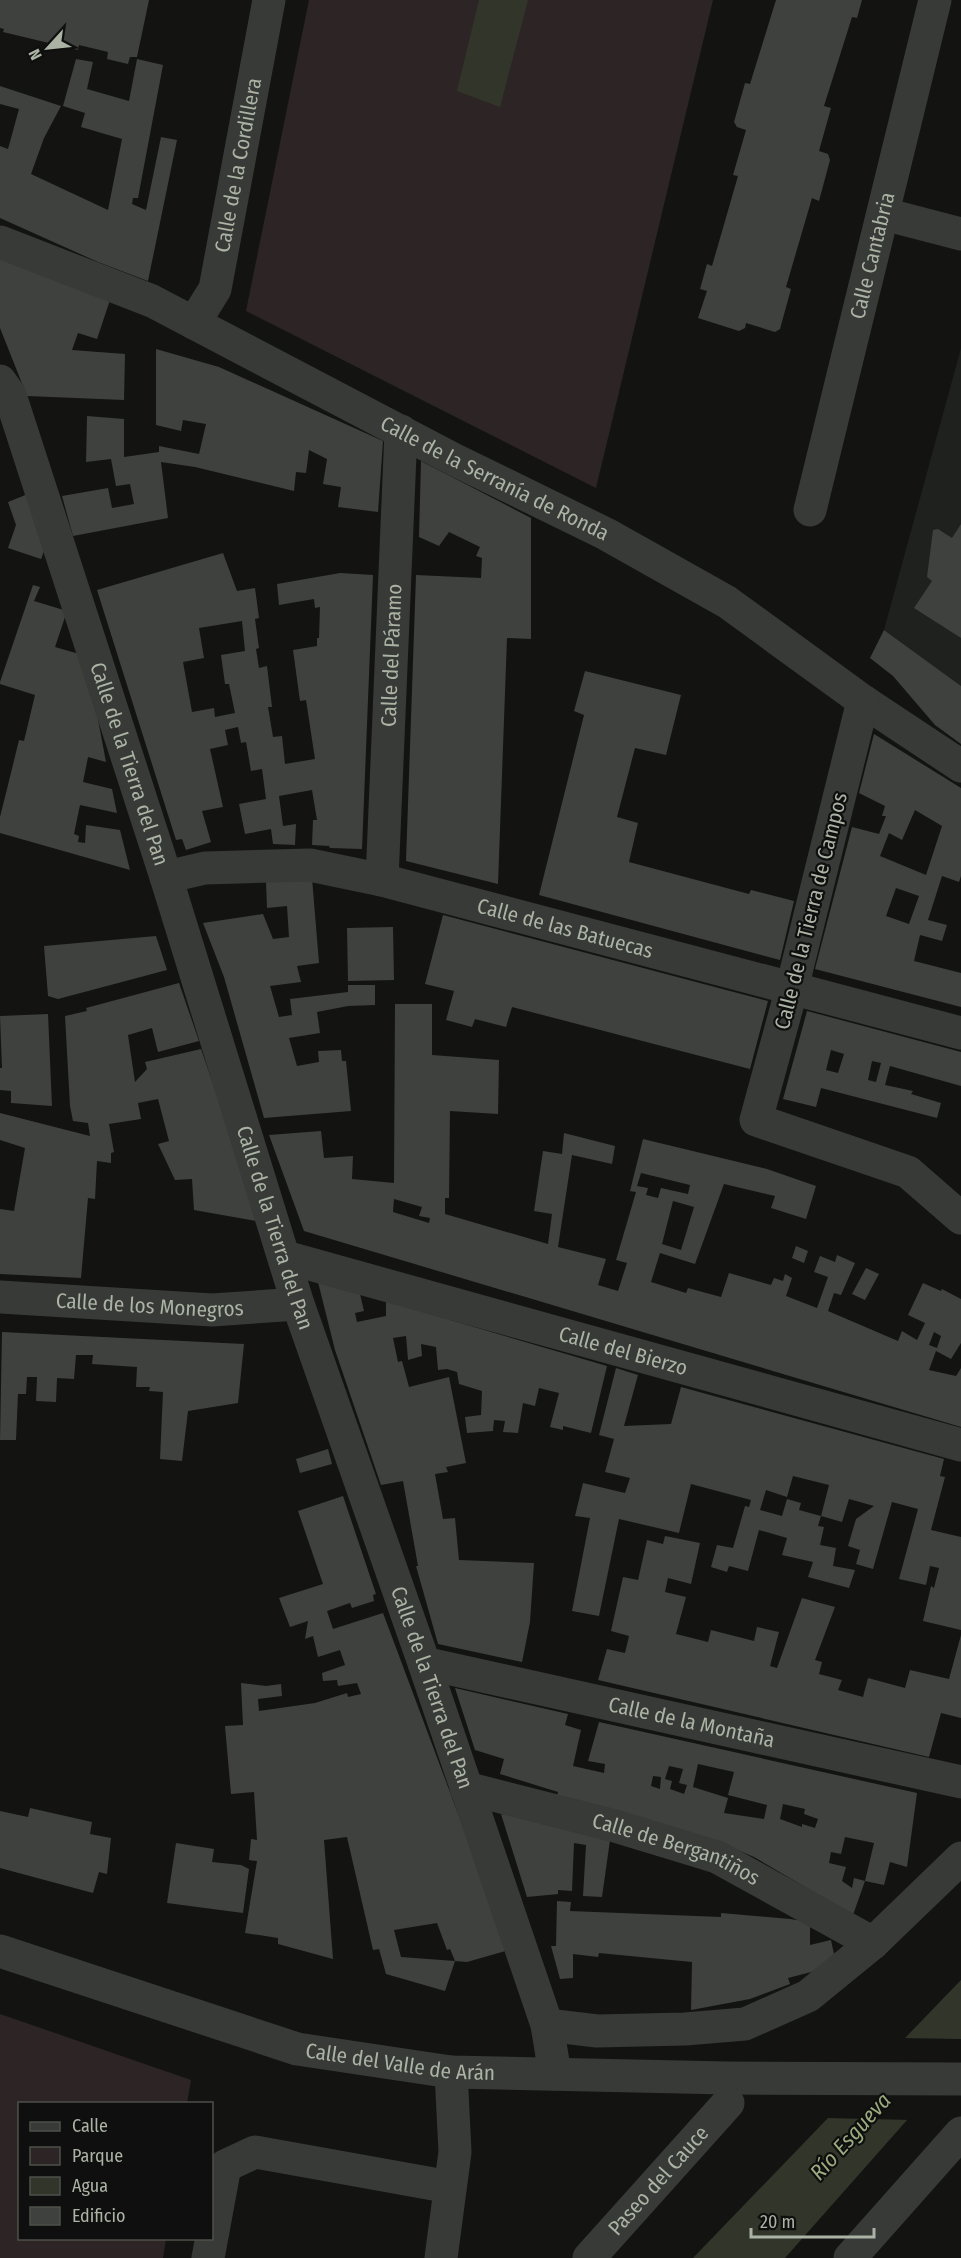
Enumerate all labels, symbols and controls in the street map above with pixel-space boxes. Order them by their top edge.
north arrow [18,18,78,78]
text: N [24,46,46,63]
street label: Calle de la Cordillera [209,76,267,255]
street label: Calle Cantabria [844,189,900,322]
street label: Calle de la Serranía de Ronda [376,410,613,546]
street label: Calle del Páramo [375,583,408,727]
street label: Calle de la Tierra del Pan [84,659,174,869]
street label: Calle de la Tierra de Campos [769,790,853,1032]
street label: Calle de las Batuecas [474,893,656,964]
street label: Calle de la Tierra del Pan [231,1123,319,1333]
street label: Calle de los Monegros [55,1287,244,1323]
street label: Calle del Bierzo [556,1321,690,1381]
street label: Calle de la Tierra del Pan [385,1583,479,1792]
street label: Calle de la Montaña [606,1691,777,1753]
street label: Calle de Bergantiños [589,1808,764,1891]
street label: Calle del Valle de Arán [304,2037,495,2086]
water label: Río Esgueva [804,2087,897,2186]
legend [18,2102,213,2240]
text: Calle [72,2115,108,2137]
street label: Paseo del Cauce [603,2120,714,2241]
text: Parque [72,2145,123,2167]
text: Agua [72,2175,108,2197]
scale bar [751,2201,874,2239]
text: Edificio [72,2205,125,2227]
text: 20 m [760,2211,795,2233]

